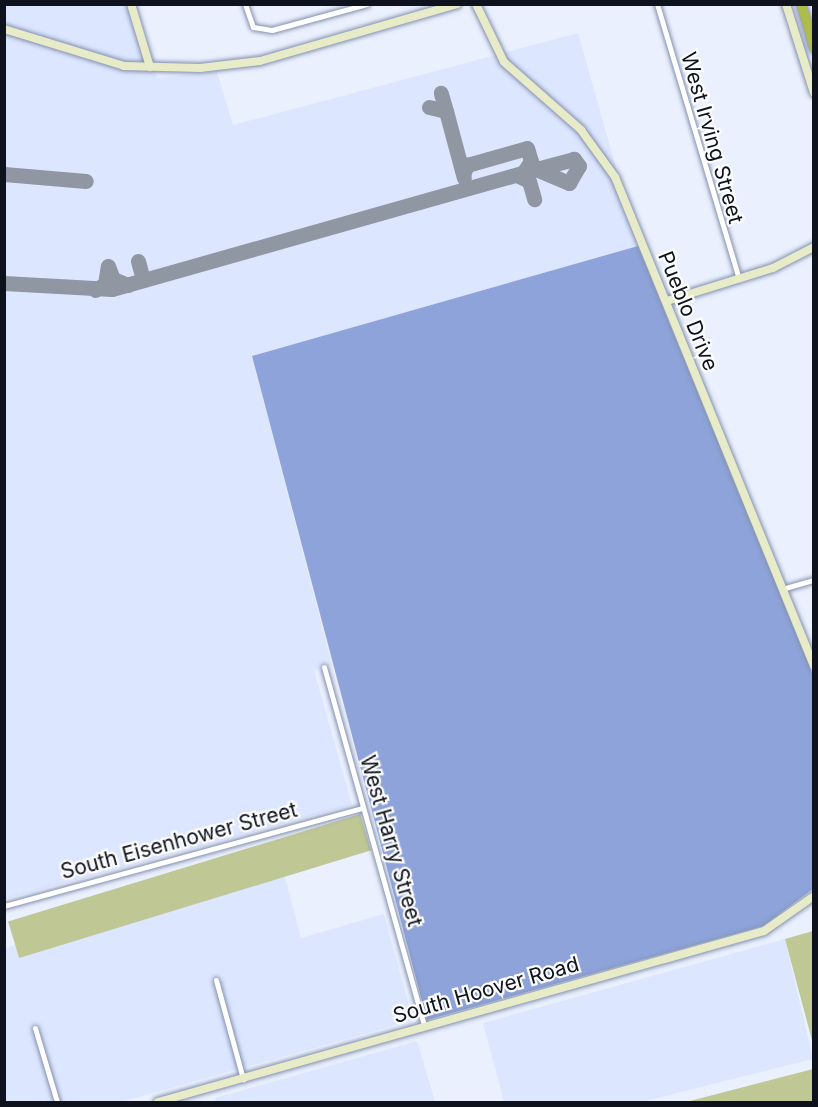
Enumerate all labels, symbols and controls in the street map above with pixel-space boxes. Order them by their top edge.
street label: West Irving Street [676,49,748,227]
street label: Pueblo Drive [653,248,723,374]
street label: West Harry Street [355,753,427,929]
street label: South Eisenhower Street [58,797,300,885]
street label: South Hoover Road [390,951,582,1029]

